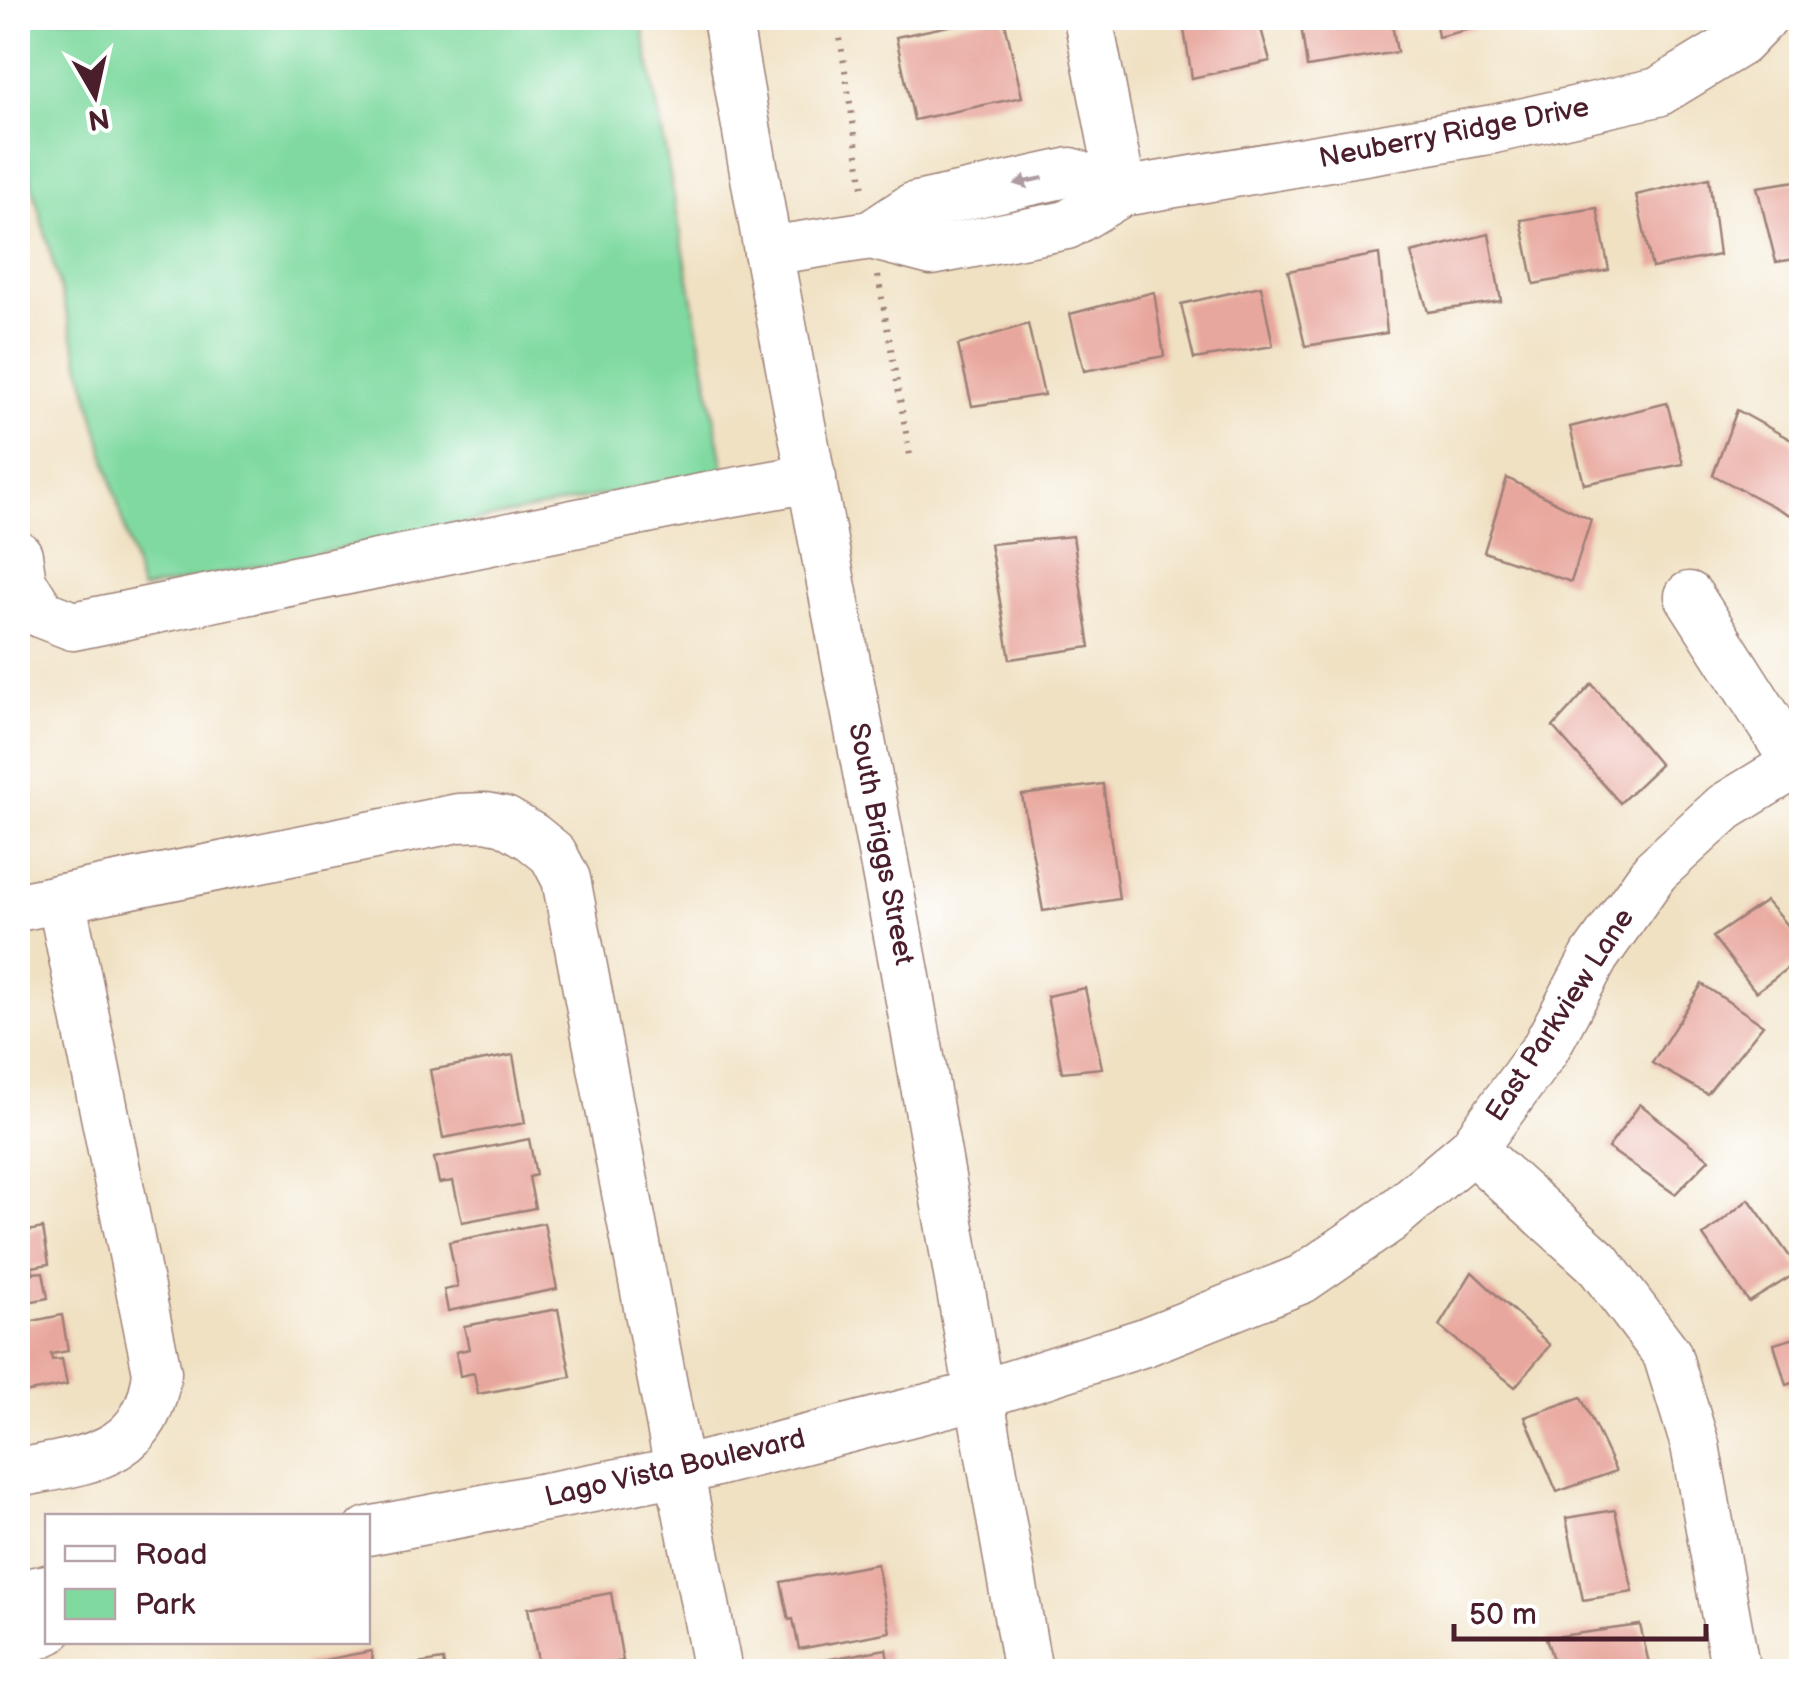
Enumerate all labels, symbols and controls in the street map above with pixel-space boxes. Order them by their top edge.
north arrow [45,45,145,145]
street label: Neuberry Ridge Drive [1316,91,1592,175]
text: N [86,100,112,136]
one-way arrow [1013,174,1044,190]
street label: South Briggs Street [841,720,921,968]
street label: East Parkview Lane [1479,902,1641,1128]
street label: Lago Vista Boulevard [542,1422,808,1514]
legend [45,1514,370,1644]
text: Road [135,1537,208,1573]
scale bar [1454,1579,1706,1641]
text: Park [135,1587,195,1623]
text: 50 m [1469,1597,1537,1633]

